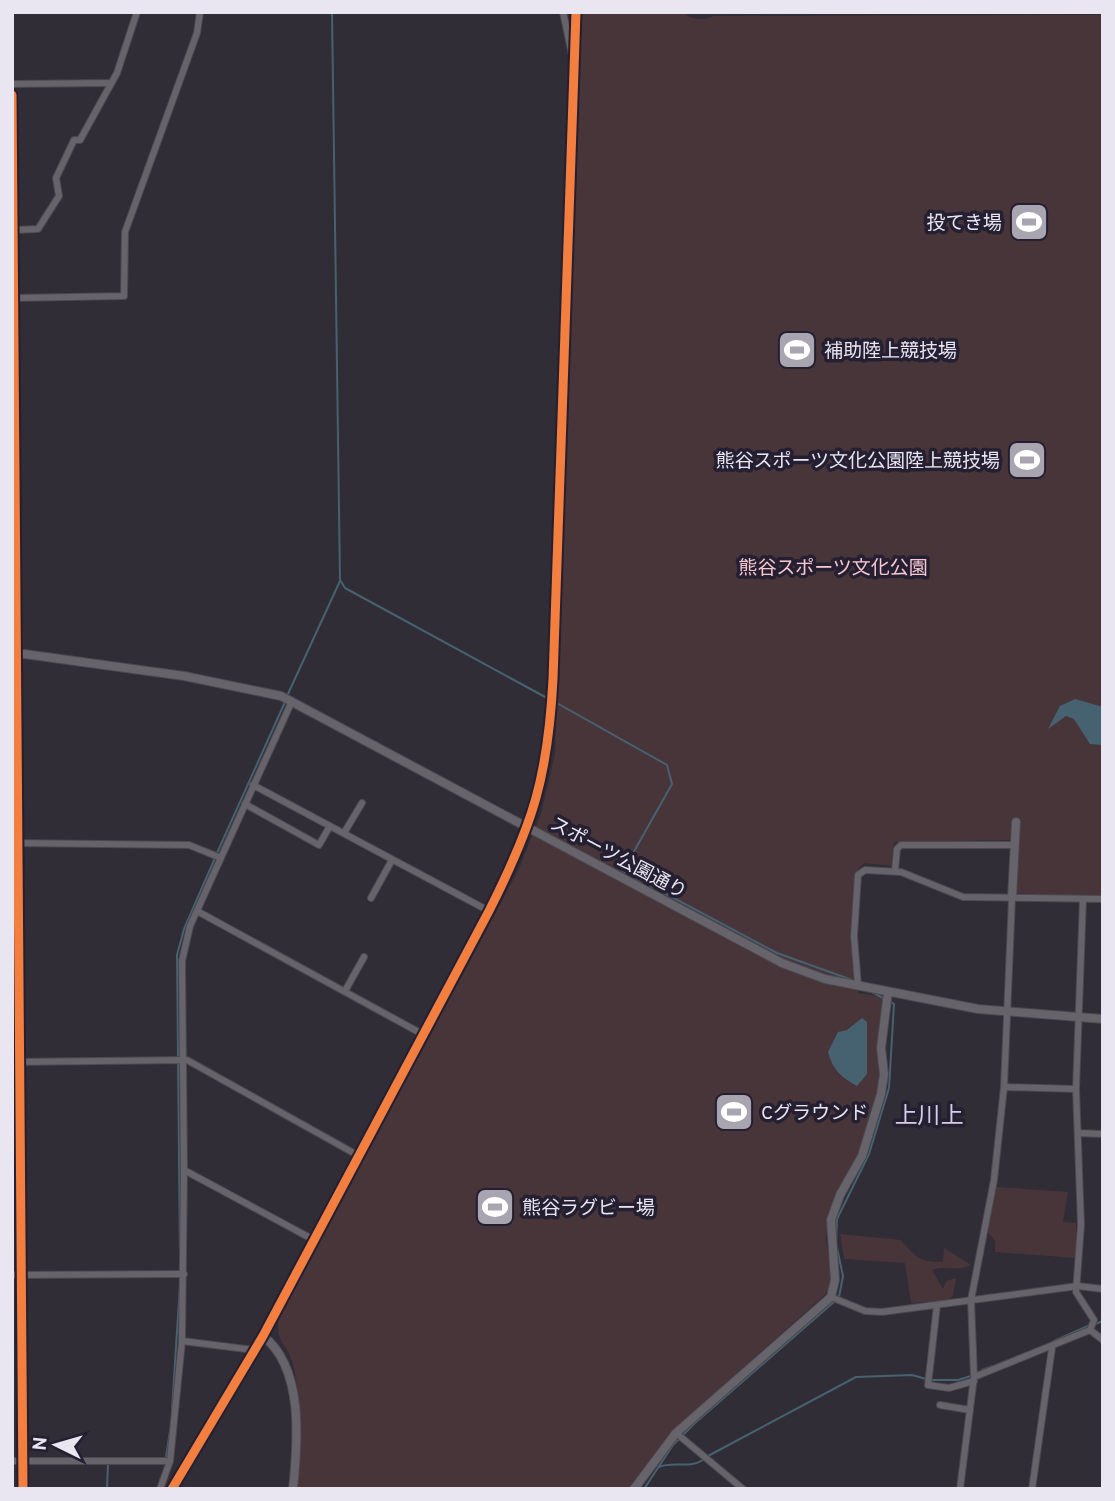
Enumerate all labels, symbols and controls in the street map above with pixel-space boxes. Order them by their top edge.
sports icon: 投てき場 [1008,201,1050,243]
place label: 投てき場 [927,212,1002,236]
sports icon: 補助陸上競技場 [776,329,818,371]
place label: 補助陸上競技場 [824,340,957,364]
sports icon: 熊谷スポーツ文化公園陸上競技場 [1006,439,1048,481]
place label: 熊谷スポーツ文化公園陸上競技場 [715,450,1000,474]
park label: 熊谷スポーツ文化公園 [738,557,928,581]
street label: スポーツ公園通り [545,813,691,905]
sports icon: Cグラウンド [713,1091,755,1133]
place label: Cグラウンド [761,1102,868,1126]
district label: 上川上 [895,1103,964,1132]
sports icon: 熊谷ラグビー場 [474,1186,516,1228]
place label: 熊谷ラグビー場 [522,1197,655,1221]
north arrow [21,1410,91,1480]
text: N [29,1436,54,1452]

